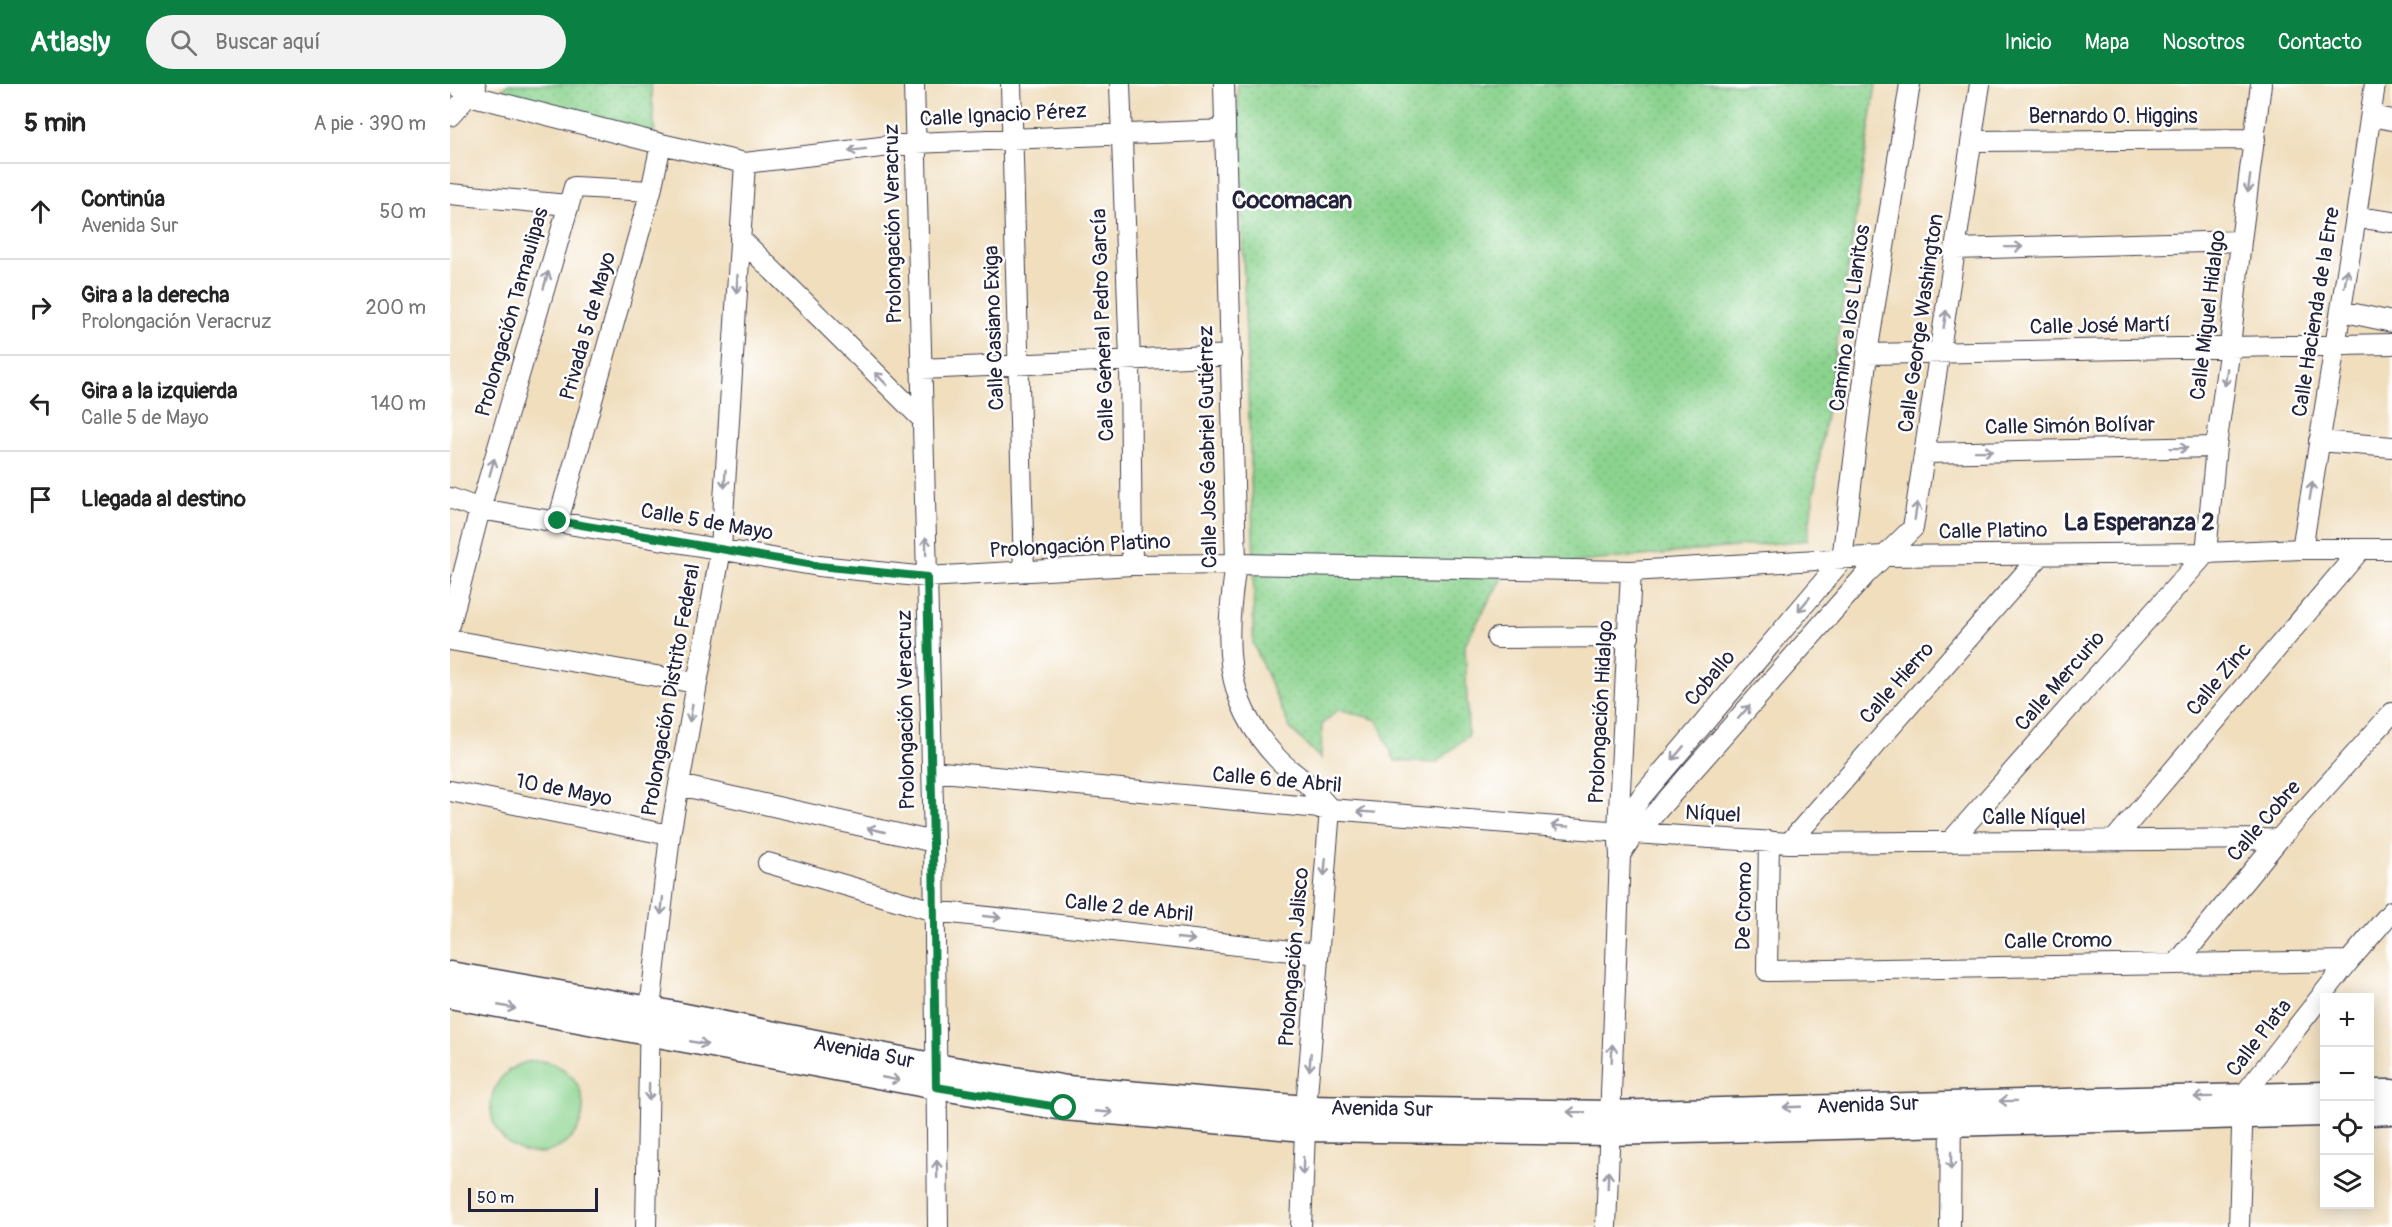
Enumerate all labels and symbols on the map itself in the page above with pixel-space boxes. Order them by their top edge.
street label: Calle Ignacio Pérez [919,97,1087,133]
street label: Bernardo O. Higgins [2028,103,2198,130]
street label: Prolongación Veracruz [878,124,908,324]
one-way arrow [848,145,868,156]
one-way arrow [2243,173,2254,193]
district label: Cocomacan [1232,186,1352,215]
street label: Prolongación Tamaulipas [469,204,555,420]
street label: Calle Hacienda de la Erre [2286,205,2346,419]
street label: Calle General Pedro García [1085,208,1121,442]
street label: Calle George Washington [1892,212,1950,434]
street label: Camino a los Llanitos [1824,222,1877,413]
street label: Calle Miguel Hidalgo [2184,228,2232,402]
one-way arrow [2004,242,2024,253]
street label: Calle Casiano Exiga [978,245,1010,411]
street label: Privada 5 de Mayo [554,249,622,403]
one-way arrow [2341,268,2352,288]
one-way arrow [541,271,553,290]
one-way arrow [731,274,742,294]
one-way arrow [1940,309,1951,329]
street label: Calle José Martí [2029,311,2171,341]
street label: Calle José Gabriel Gutiérrez [1192,325,1224,569]
one-way arrow [2221,367,2232,387]
one-way arrow [874,372,889,386]
street label: Calle Simón Bolívar [1985,411,2156,441]
one-way arrow [2168,442,2188,453]
one-way arrow [1974,446,1994,457]
one-way arrow [487,458,498,477]
one-way arrow [720,468,731,488]
one-way arrow [2306,481,2317,501]
street label: Calle 5 de Mayo [639,497,775,547]
one-way arrow [1911,502,1922,522]
route end [544,507,570,533]
district label: La Esperanza 2 [2063,508,2215,537]
street label: Calle Platino [1938,517,2048,545]
street label: Prolongación Platino [989,528,1171,564]
one-way arrow [920,536,932,556]
street label: Prolongación Distrito Federal [635,562,707,818]
one-way arrow [1797,596,1811,611]
street label: Prolongación Veracruz [891,610,921,810]
street label: Prolongación Hidalgo [1583,619,1619,805]
street label: Calle Mercurio [2009,625,2111,737]
street label: Calle Hierro [1854,636,1940,730]
street label: Calle Zinc [2180,637,2258,721]
street label: Coballo [1679,644,1741,712]
one-way arrow [685,703,696,722]
one-way arrow [1737,705,1751,720]
one-way arrow [1671,745,1685,760]
street label: Calle 6 de Abril [1211,761,1343,799]
street label: 10 de Mayo [513,767,615,813]
street label: Calle Cobre [2221,774,2307,867]
street label: Níquel [1684,799,1742,829]
street label: Calle Níquel [1982,804,2086,831]
one-way arrow [1356,806,1376,817]
one-way arrow [1551,820,1571,831]
one-way arrow [867,823,886,835]
one-way arrow [1320,857,1331,877]
street label: De Cromo [1730,861,1758,951]
street label: Prolongación Jalisco [1273,866,1315,1048]
street label: Calle 2 de Abril [1063,888,1195,928]
one-way arrow [656,895,667,915]
one-way arrow [982,912,1002,923]
street label: Calle Cromo [2004,927,2112,955]
one-way arrow [1176,934,1196,945]
street label: Calle Plata [2220,994,2298,1082]
one-way arrow [497,1002,517,1013]
street label: Avenida Sur [811,1029,917,1075]
one-way arrow [689,1038,708,1049]
one-way arrow [1606,1044,1617,1064]
one-way arrow [1304,1051,1315,1071]
one-way arrow [880,1074,900,1085]
one-way arrow [643,1082,654,1102]
street label: Avenida Sur [1816,1090,1920,1120]
one-way arrow [2194,1091,2214,1103]
route start [1050,1094,1076,1120]
street label: Avenida Sur [1331,1095,1434,1123]
one-way arrow [1999,1096,2019,1107]
one-way arrow [1783,1102,1803,1113]
one-way arrow [1094,1106,1114,1117]
one-way arrow [1567,1106,1587,1118]
one-way arrow [1945,1151,1957,1171]
one-way arrow [1298,1156,1309,1176]
one-way arrow [931,1159,943,1179]
one-way arrow [1602,1170,1613,1190]
scale bar [468,1185,598,1212]

